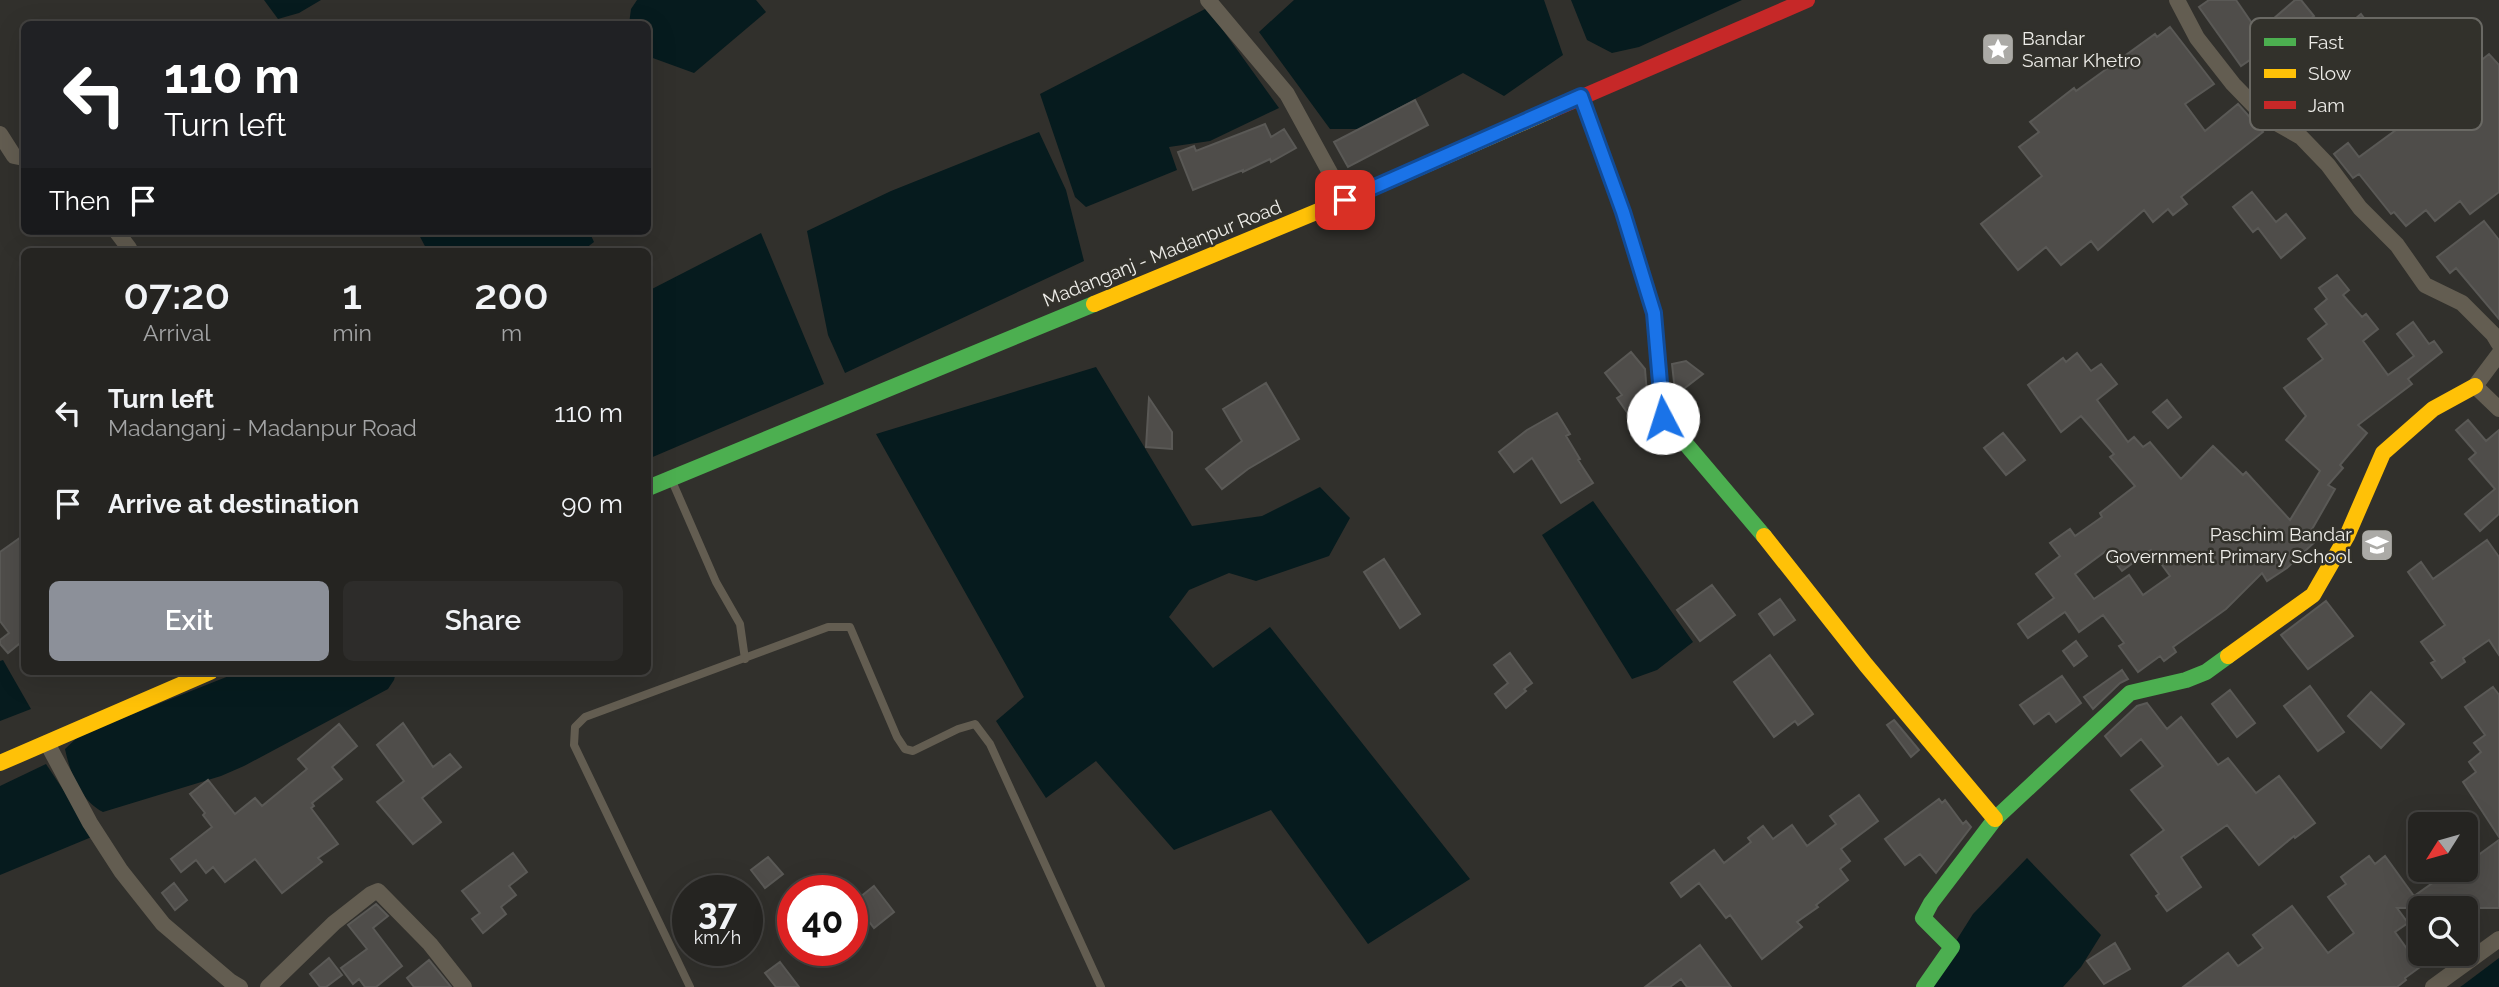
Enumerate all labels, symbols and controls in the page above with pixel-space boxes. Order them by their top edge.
legend [2250,18,2482,130]
place label: Bandar Samar Khetro [2022,27,2141,71]
place icon: Bandar Samar Khetro [1979,30,2017,68]
text: Fast [2308,31,2344,53]
text: 110 m [164,47,300,104]
icon: left [49,49,140,140]
text: Slow [2308,62,2352,84]
text: Jam [2308,94,2345,116]
text: Turn left [164,106,286,143]
pin [1315,170,1375,230]
icon: arrive [1326,181,1364,219]
icon: arrive [124,182,162,220]
text: Then [49,186,110,216]
street label: Madanganj - Madanpur Road [1040,195,1284,311]
text: 07:20 [123,270,230,319]
text: 1 [342,270,362,319]
text: 200 [474,270,549,319]
text: Arrival [143,319,210,346]
text: min [332,319,372,346]
text: m [501,319,522,346]
position arrow [1626,381,1700,455]
text: Turn left [108,384,214,414]
icon: left [49,394,87,432]
text: 110 m [554,398,623,428]
text: Madanganj - Madanpur Road [108,414,417,441]
icon: arrive [49,485,87,523]
text: Arrive at destination [108,489,359,519]
text: 90 m [561,489,623,519]
place label: Paschim Bandar Government Primary School [2105,523,2353,567]
school or university icon: Paschim Bandar Government Primary School [2358,526,2396,564]
button: Exit [49,581,329,661]
button: Share [343,581,623,661]
north arrow [2408,812,2478,882]
map controls [2408,812,2478,966]
speed limit sign: 40 [777,875,868,966]
text: 37 [698,891,737,932]
button: search [2408,896,2478,966]
text: km/h [694,927,741,948]

